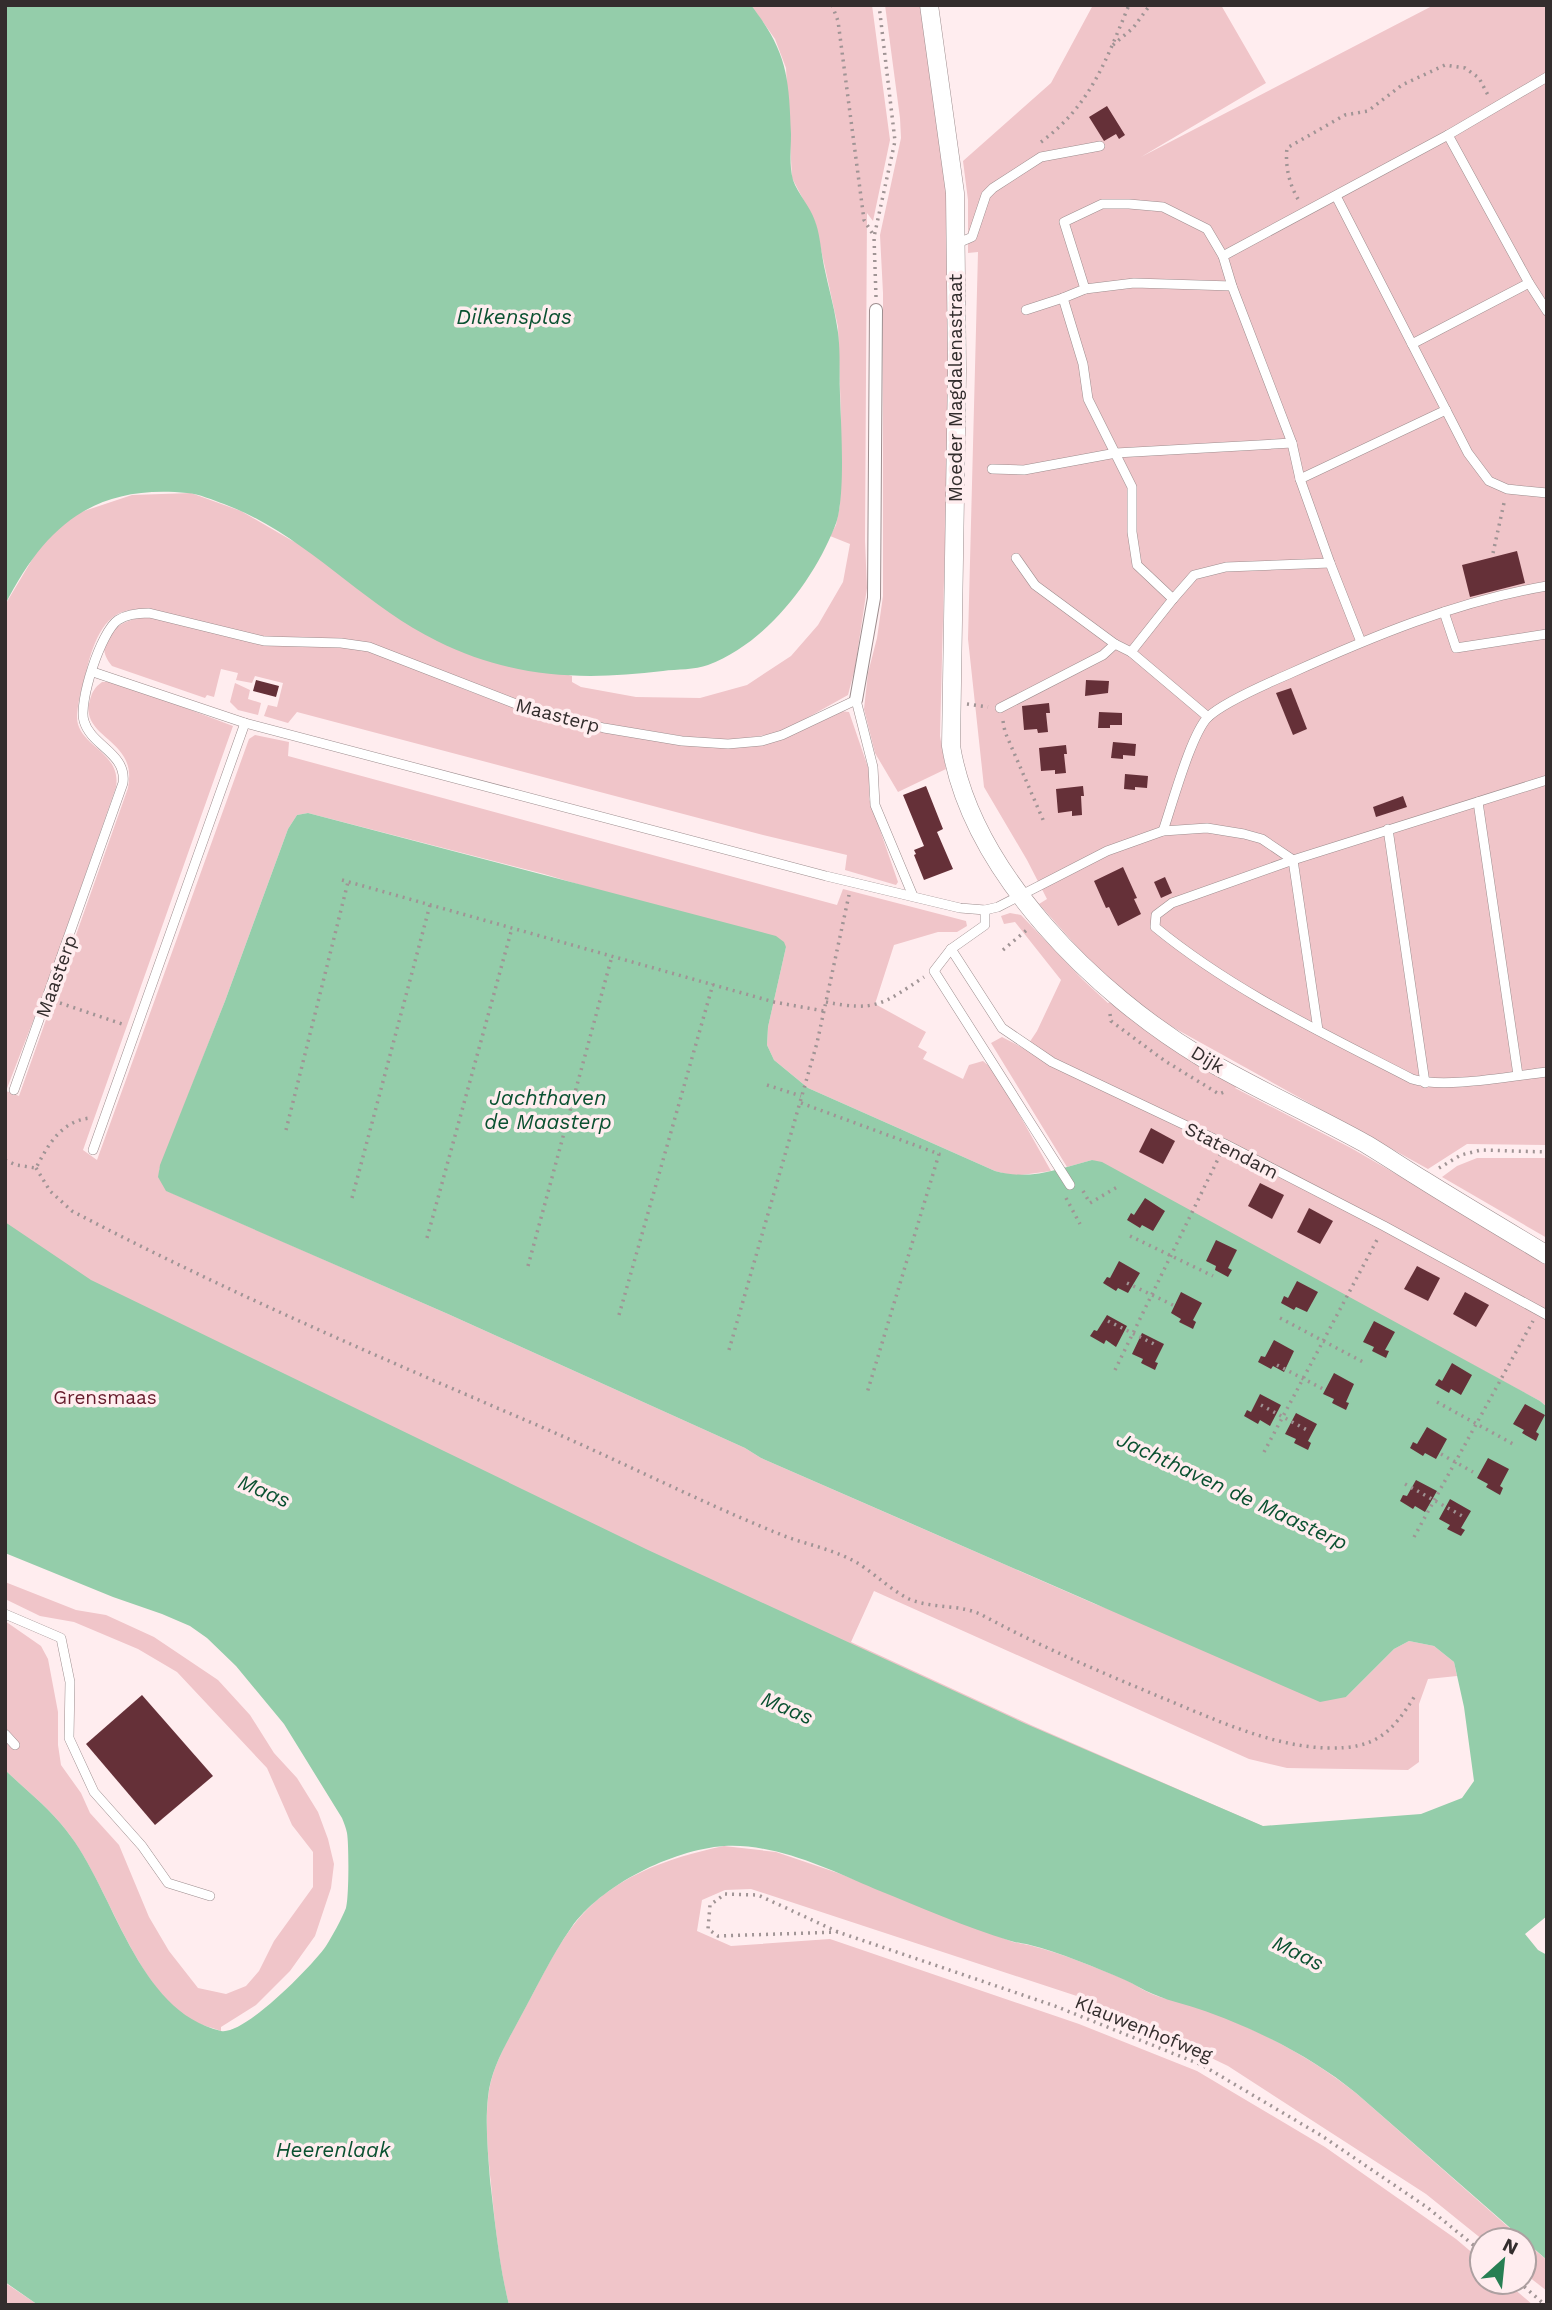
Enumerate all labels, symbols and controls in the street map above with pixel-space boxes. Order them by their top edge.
street label: Moeder Magdalenastraat [944,274,967,502]
water label: Dilkensplas [456,304,572,329]
street label: Maasterp [513,693,602,738]
street label: Maasterp [31,932,82,1021]
street label: Dijk [1187,1041,1229,1078]
water label: Jachthaven de Maasterp [484,1085,612,1134]
street label: Statendam [1181,1117,1282,1184]
park label: Grensmaas [53,1386,157,1409]
water label: Jachthaven de Maasterp [1113,1426,1352,1555]
water label: Maas [234,1468,294,1513]
water label: Maas [757,1685,817,1730]
water label: Maas [1268,1929,1328,1976]
street label: Klauwenhofweg [1072,1990,1217,2067]
water label: Heerenlaak [276,2137,391,2162]
north arrow [1468,2226,1538,2296]
text: N [1499,2233,1522,2260]

